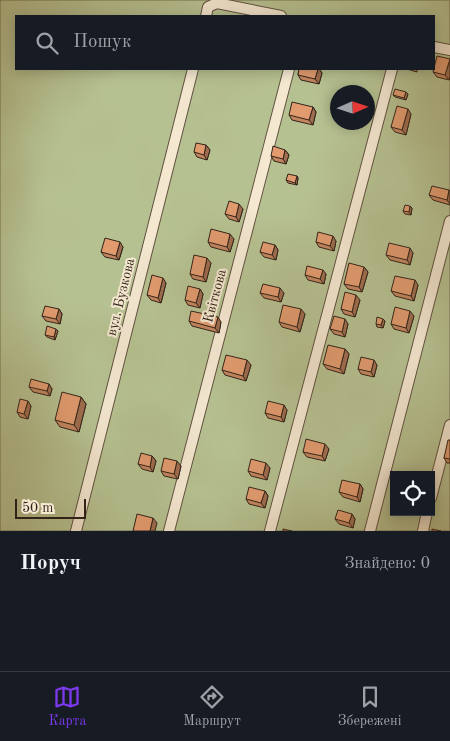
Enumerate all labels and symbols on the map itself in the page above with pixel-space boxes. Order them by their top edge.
north arrow [330,85,375,130]
street label: вул. Бузкова [105,257,137,337]
street label: Квіткова [201,268,229,324]
scale bar [15,496,86,519]

